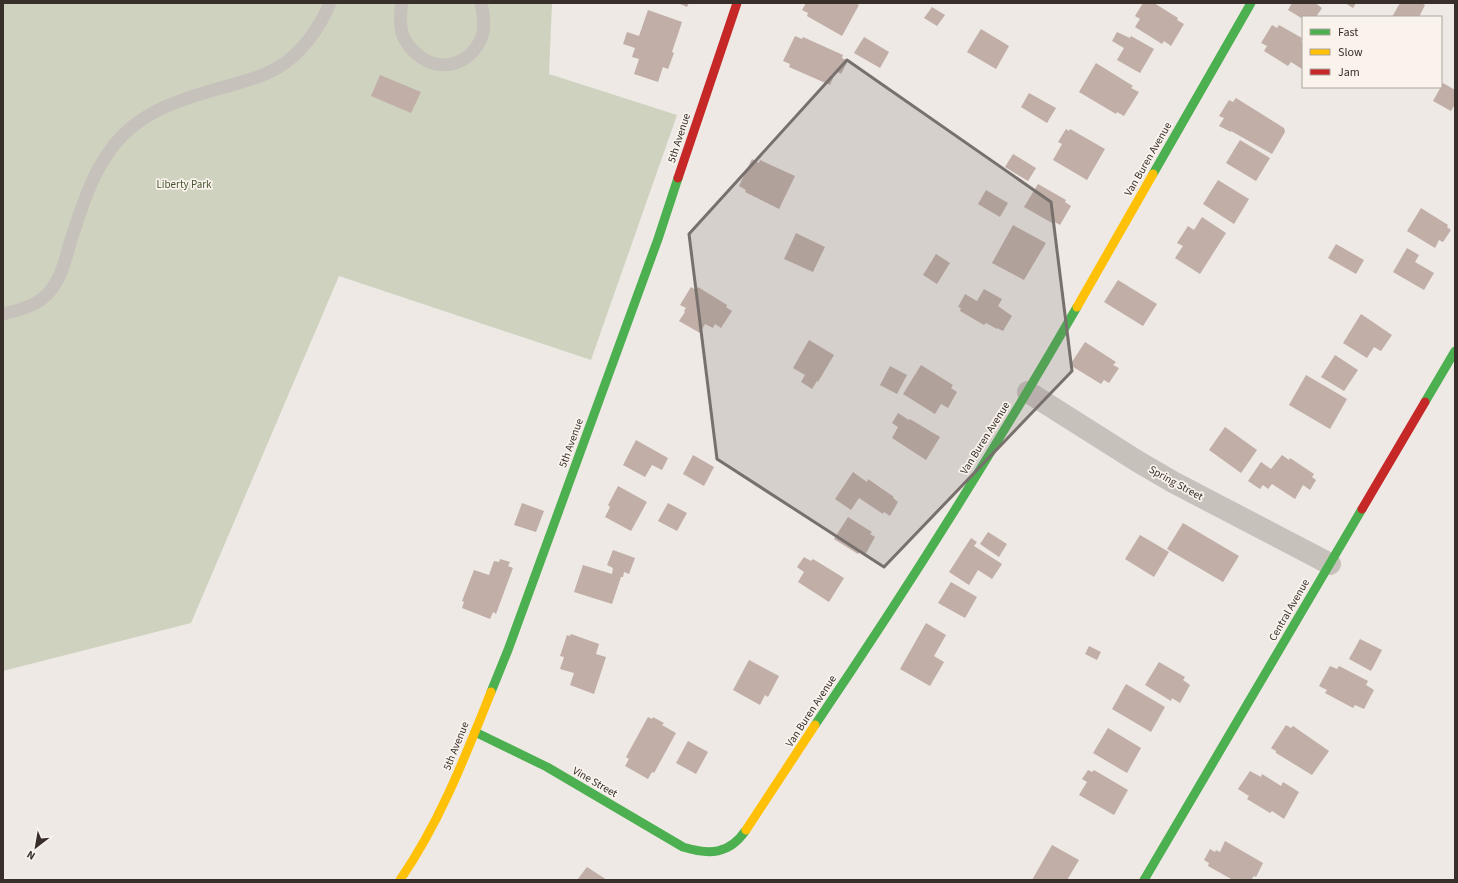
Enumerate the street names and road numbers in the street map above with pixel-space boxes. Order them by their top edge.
street label: 5th Avenue [664,111,694,165]
street label: Van Buren Avenue [1121,119,1175,199]
street label: Van Buren Avenue [957,398,1014,477]
street label: 5th Avenue [555,416,587,470]
street label: Spring Street [1146,462,1206,504]
street label: Central Avenue [1265,576,1313,644]
street label: Van Buren Avenue [782,672,840,750]
street label: 5th Avenue [439,719,473,773]
street label: Vine Street [570,763,620,801]

